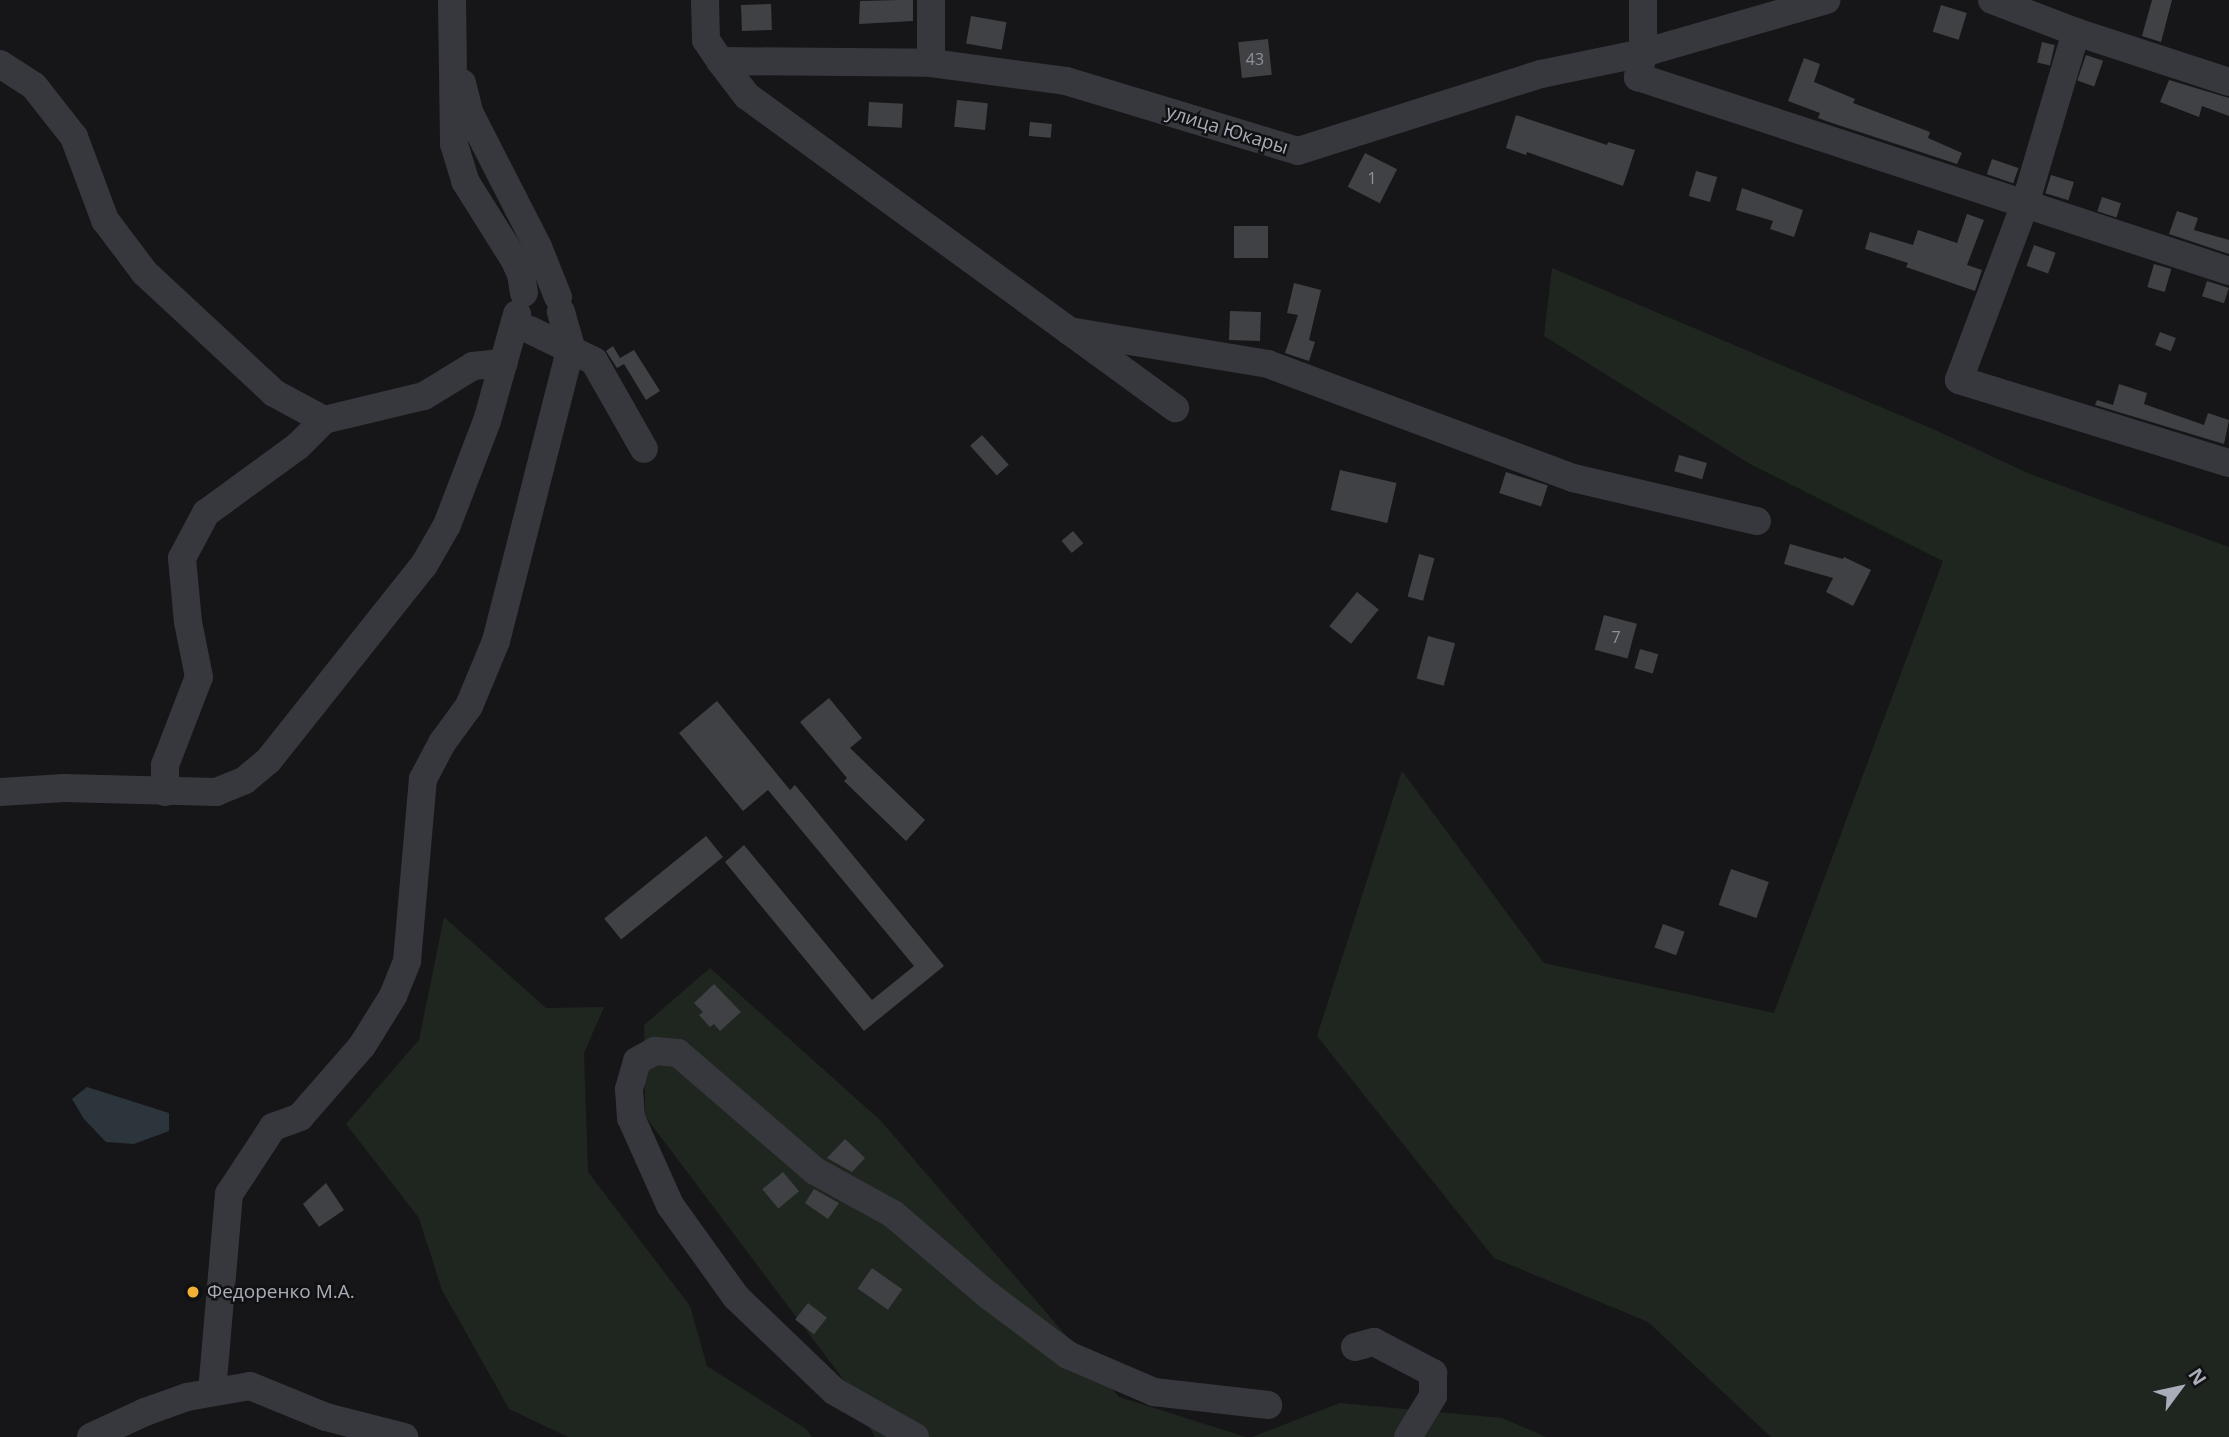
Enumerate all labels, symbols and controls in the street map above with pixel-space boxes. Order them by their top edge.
house number: 43 [1246,49,1264,69]
street label: улица Юкары [1163,101,1291,159]
house number: 1 [1367,168,1377,188]
house number: 7 [1611,627,1621,647]
place label: Федоренко М.А. [207,1281,355,1303]
marker: Федоренко М.А. [185,1284,201,1300]
north arrow [2145,1353,2215,1423]
text: N [2182,1363,2213,1390]

